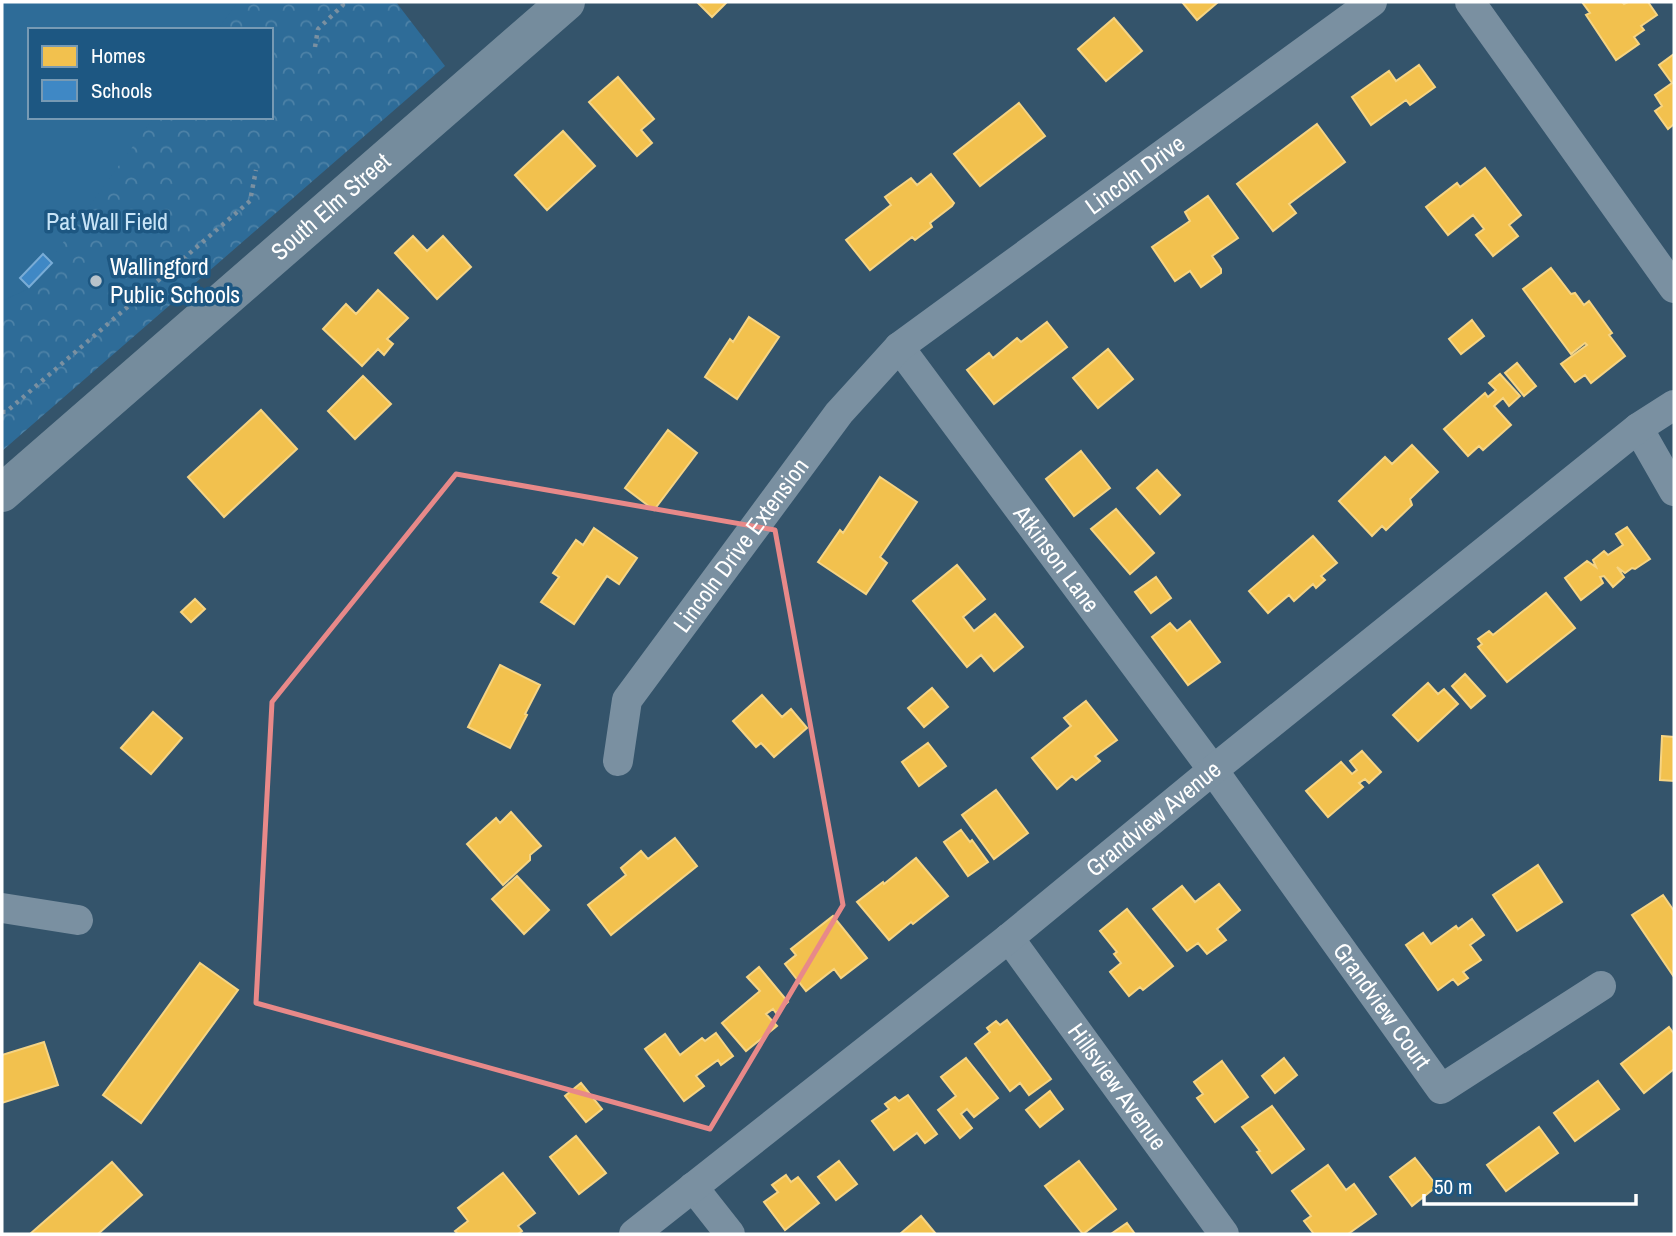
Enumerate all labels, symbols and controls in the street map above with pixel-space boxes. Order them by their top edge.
legend [28,28,273,119]
text: Homes [91,41,146,70]
text: Schools [91,76,152,105]
street label: Lincoln Drive [1078,127,1191,221]
street label: South Elm Street [264,145,397,267]
park label: Pat Wall Field [46,205,168,237]
place label: Wallingford Public Schools [110,250,240,310]
marker: Wallingford Public Schools [88,273,104,289]
street label: Lincoln Drive Extension [665,451,815,638]
street label: Atkinson Lane [1006,497,1108,618]
street label: Grandview Avenue [1079,753,1227,883]
street label: Grandview Court [1326,936,1439,1076]
street label: Hillsview Avenue [1061,1016,1175,1156]
scale bar [1424,1162,1636,1206]
text: 50 m [1434,1172,1472,1201]

